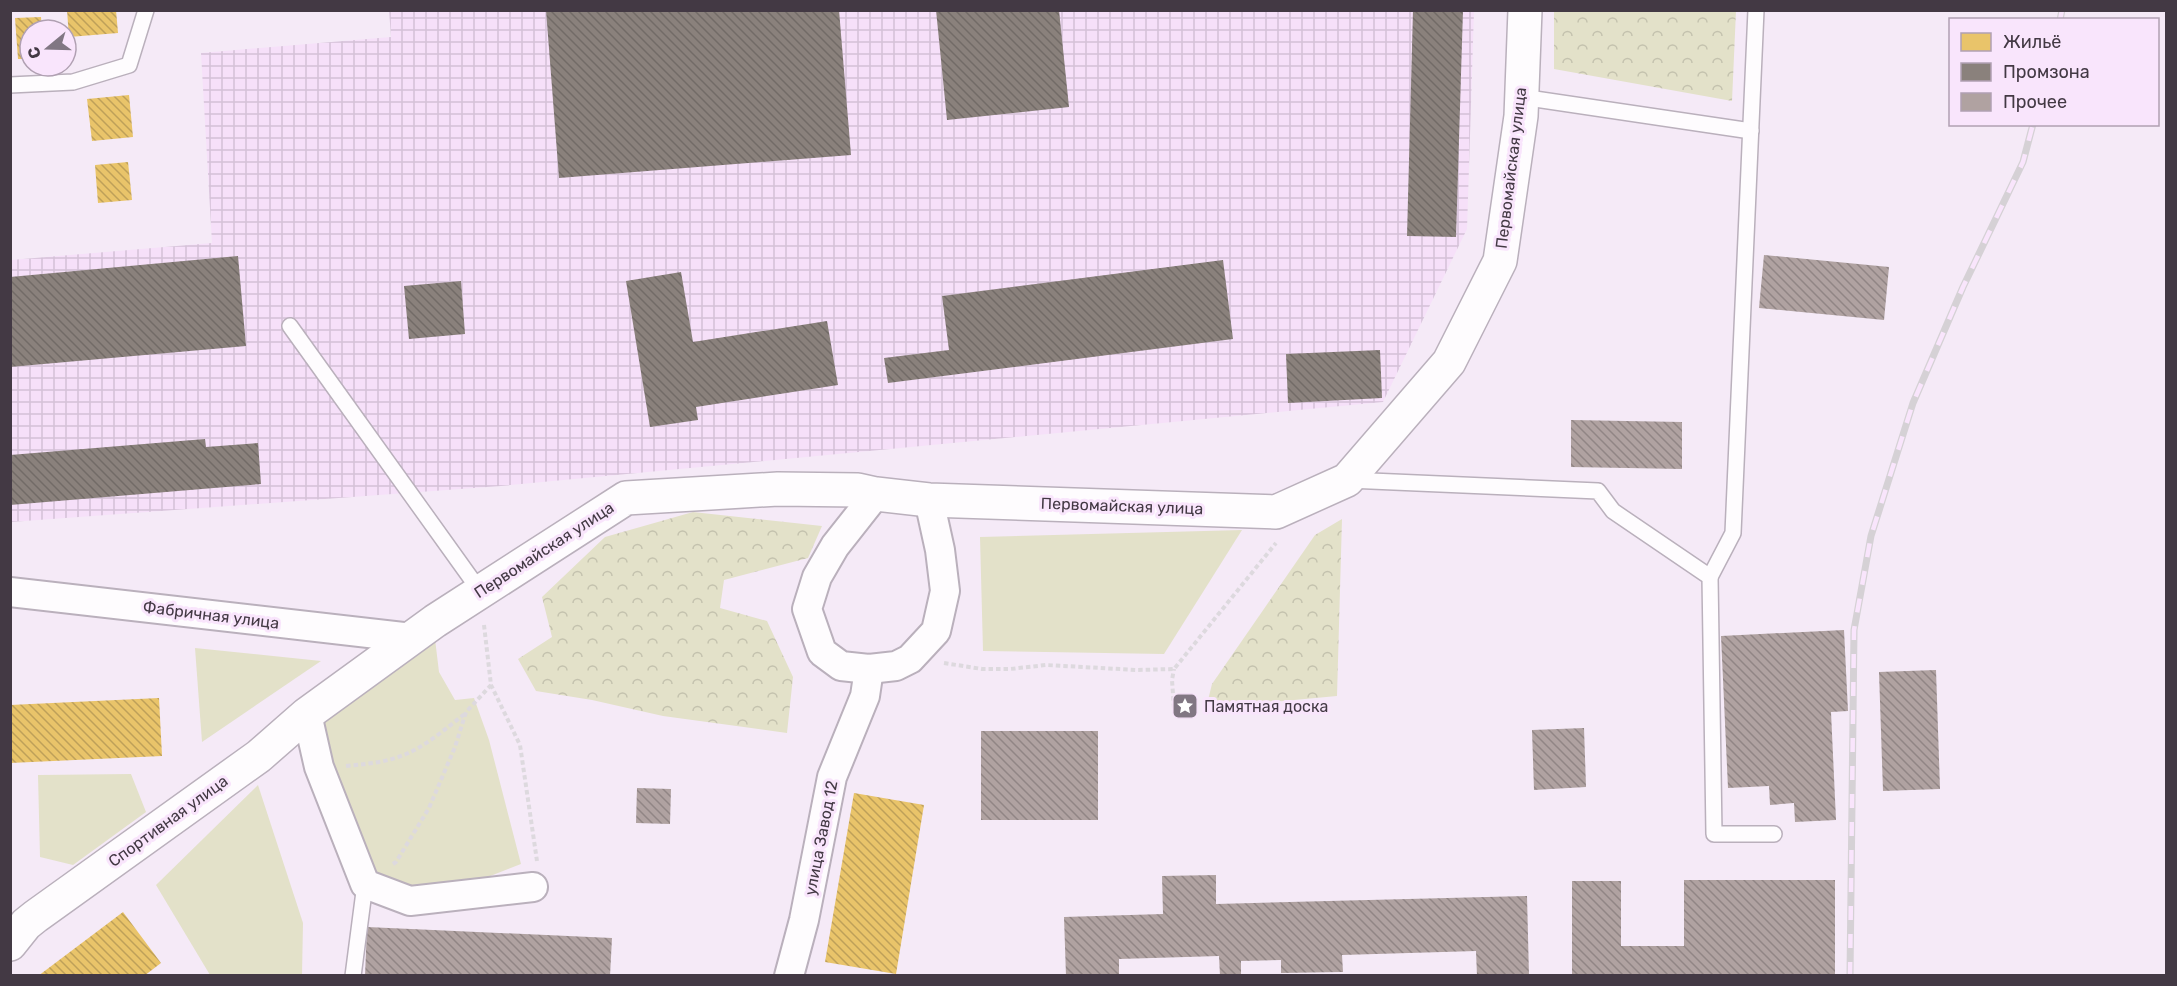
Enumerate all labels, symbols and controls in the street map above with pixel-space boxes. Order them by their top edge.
north arrow [18,18,78,78]
legend [1949,18,2159,126]
text: Жильё [2003,31,2061,53]
text: С [23,44,45,61]
text: Промзона [2003,61,2090,83]
street label: Первомайская улица [1492,86,1530,250]
text: Прочее [2003,91,2067,113]
street label: Первомайская улица [1040,494,1204,518]
street label: Первомайская улица [471,498,617,602]
street label: Фабричная улица [142,597,280,633]
place icon: Памятная доска [1170,691,1200,721]
place label: Памятная доска [1204,697,1328,716]
street label: Спортивная улица [105,771,231,871]
street label: улица Завод 12 [801,779,841,897]

